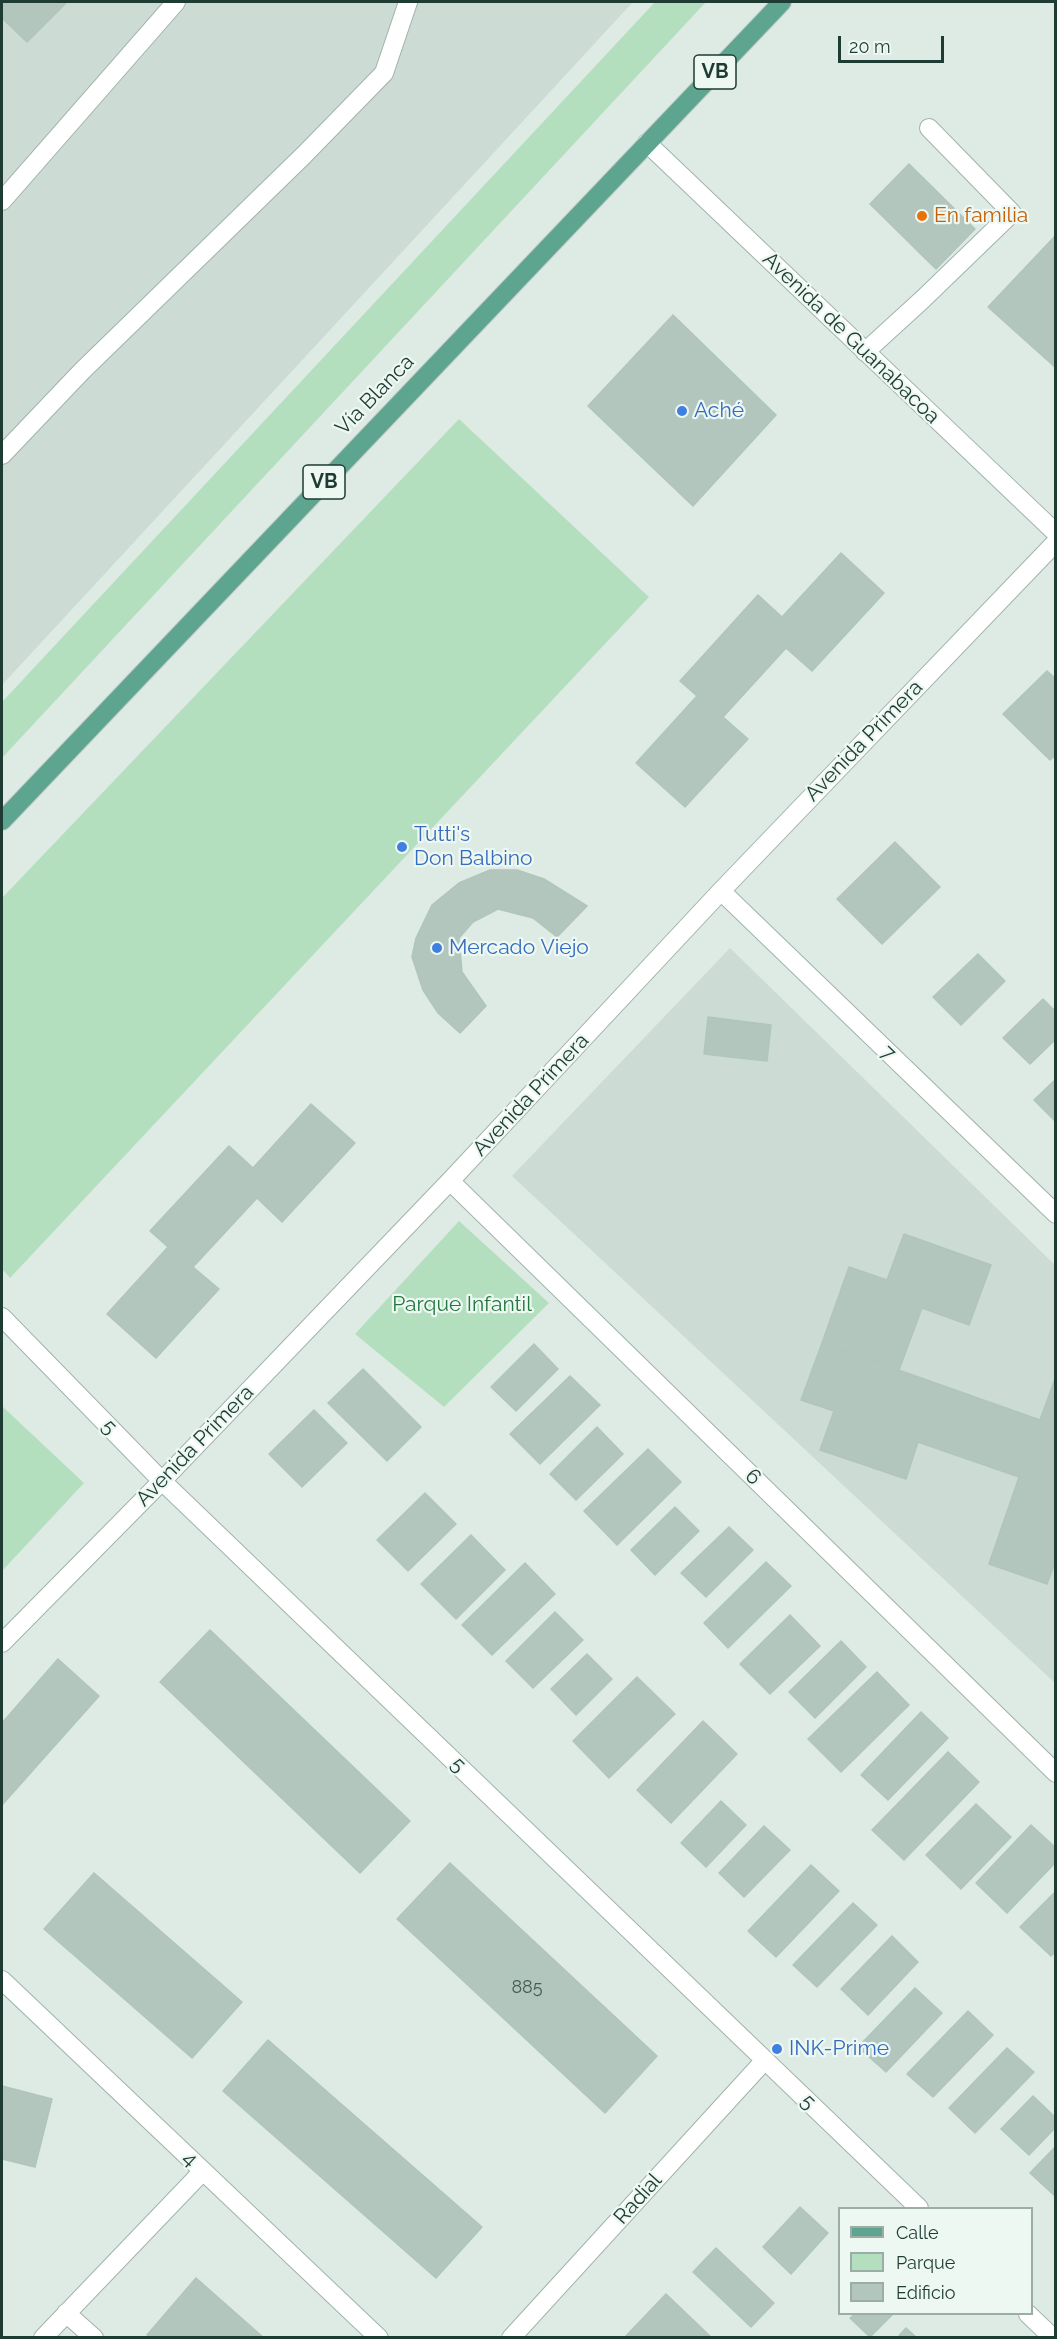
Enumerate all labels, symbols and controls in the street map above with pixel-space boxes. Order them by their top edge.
scale bar [841,24,948,62]
text: 20 m [849,36,891,57]
road number: VB [694,55,736,89]
place label: En familia [934,203,1028,229]
marker: En familia [915,209,929,223]
street label: Avenida de Guanabacoa [757,247,945,429]
street label: Vía Blanca [331,350,419,440]
place label: Aché [694,398,744,424]
marker: Aché [675,404,689,418]
road number: VB [303,465,345,499]
street label: Avenida Primera [800,675,928,807]
place label: Tutti's Don Balbino [414,822,533,872]
marker: Tutti's Don Balbino [395,840,409,854]
place label: Mercado Viejo [449,935,589,961]
marker: Mercado Viejo [430,941,444,955]
street label: Avenida Primera [468,1028,594,1162]
street label: 7 [875,1040,901,1066]
park label: Parque Infantil [392,1292,532,1318]
street label: Avenida Primera [131,1380,259,1512]
street label: 5 [96,1414,122,1440]
street label: 6 [740,1464,766,1490]
street label: 5 [445,1752,471,1778]
house number: 885 [511,1977,543,1999]
place label: INK-Prime [789,2036,889,2062]
marker: INK-Prime [770,2042,784,2056]
street label: 5 [795,2089,821,2115]
street label: 4 [177,2146,203,2172]
street label: Radial [609,2168,667,2230]
legend [838,2207,1033,2315]
text: Calle [896,2222,939,2243]
text: Parque [896,2252,955,2273]
text: Edificio [896,2282,955,2303]

